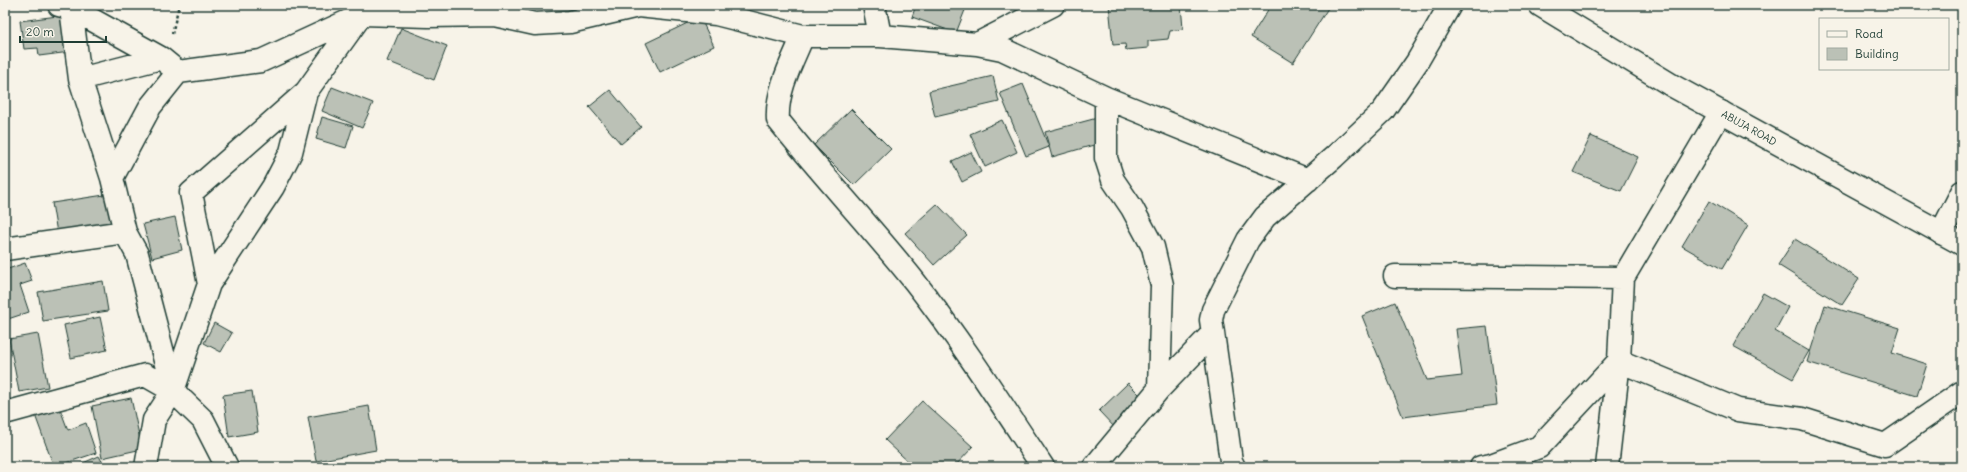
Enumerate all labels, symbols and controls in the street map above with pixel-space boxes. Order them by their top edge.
scale bar [20,18,106,44]
legend [1819,18,1949,70]
text: 20 m [26,24,54,39]
text: Road [1855,26,1883,41]
text: Building [1855,46,1899,61]
street label: ABUJA ROAD [1719,107,1779,149]

